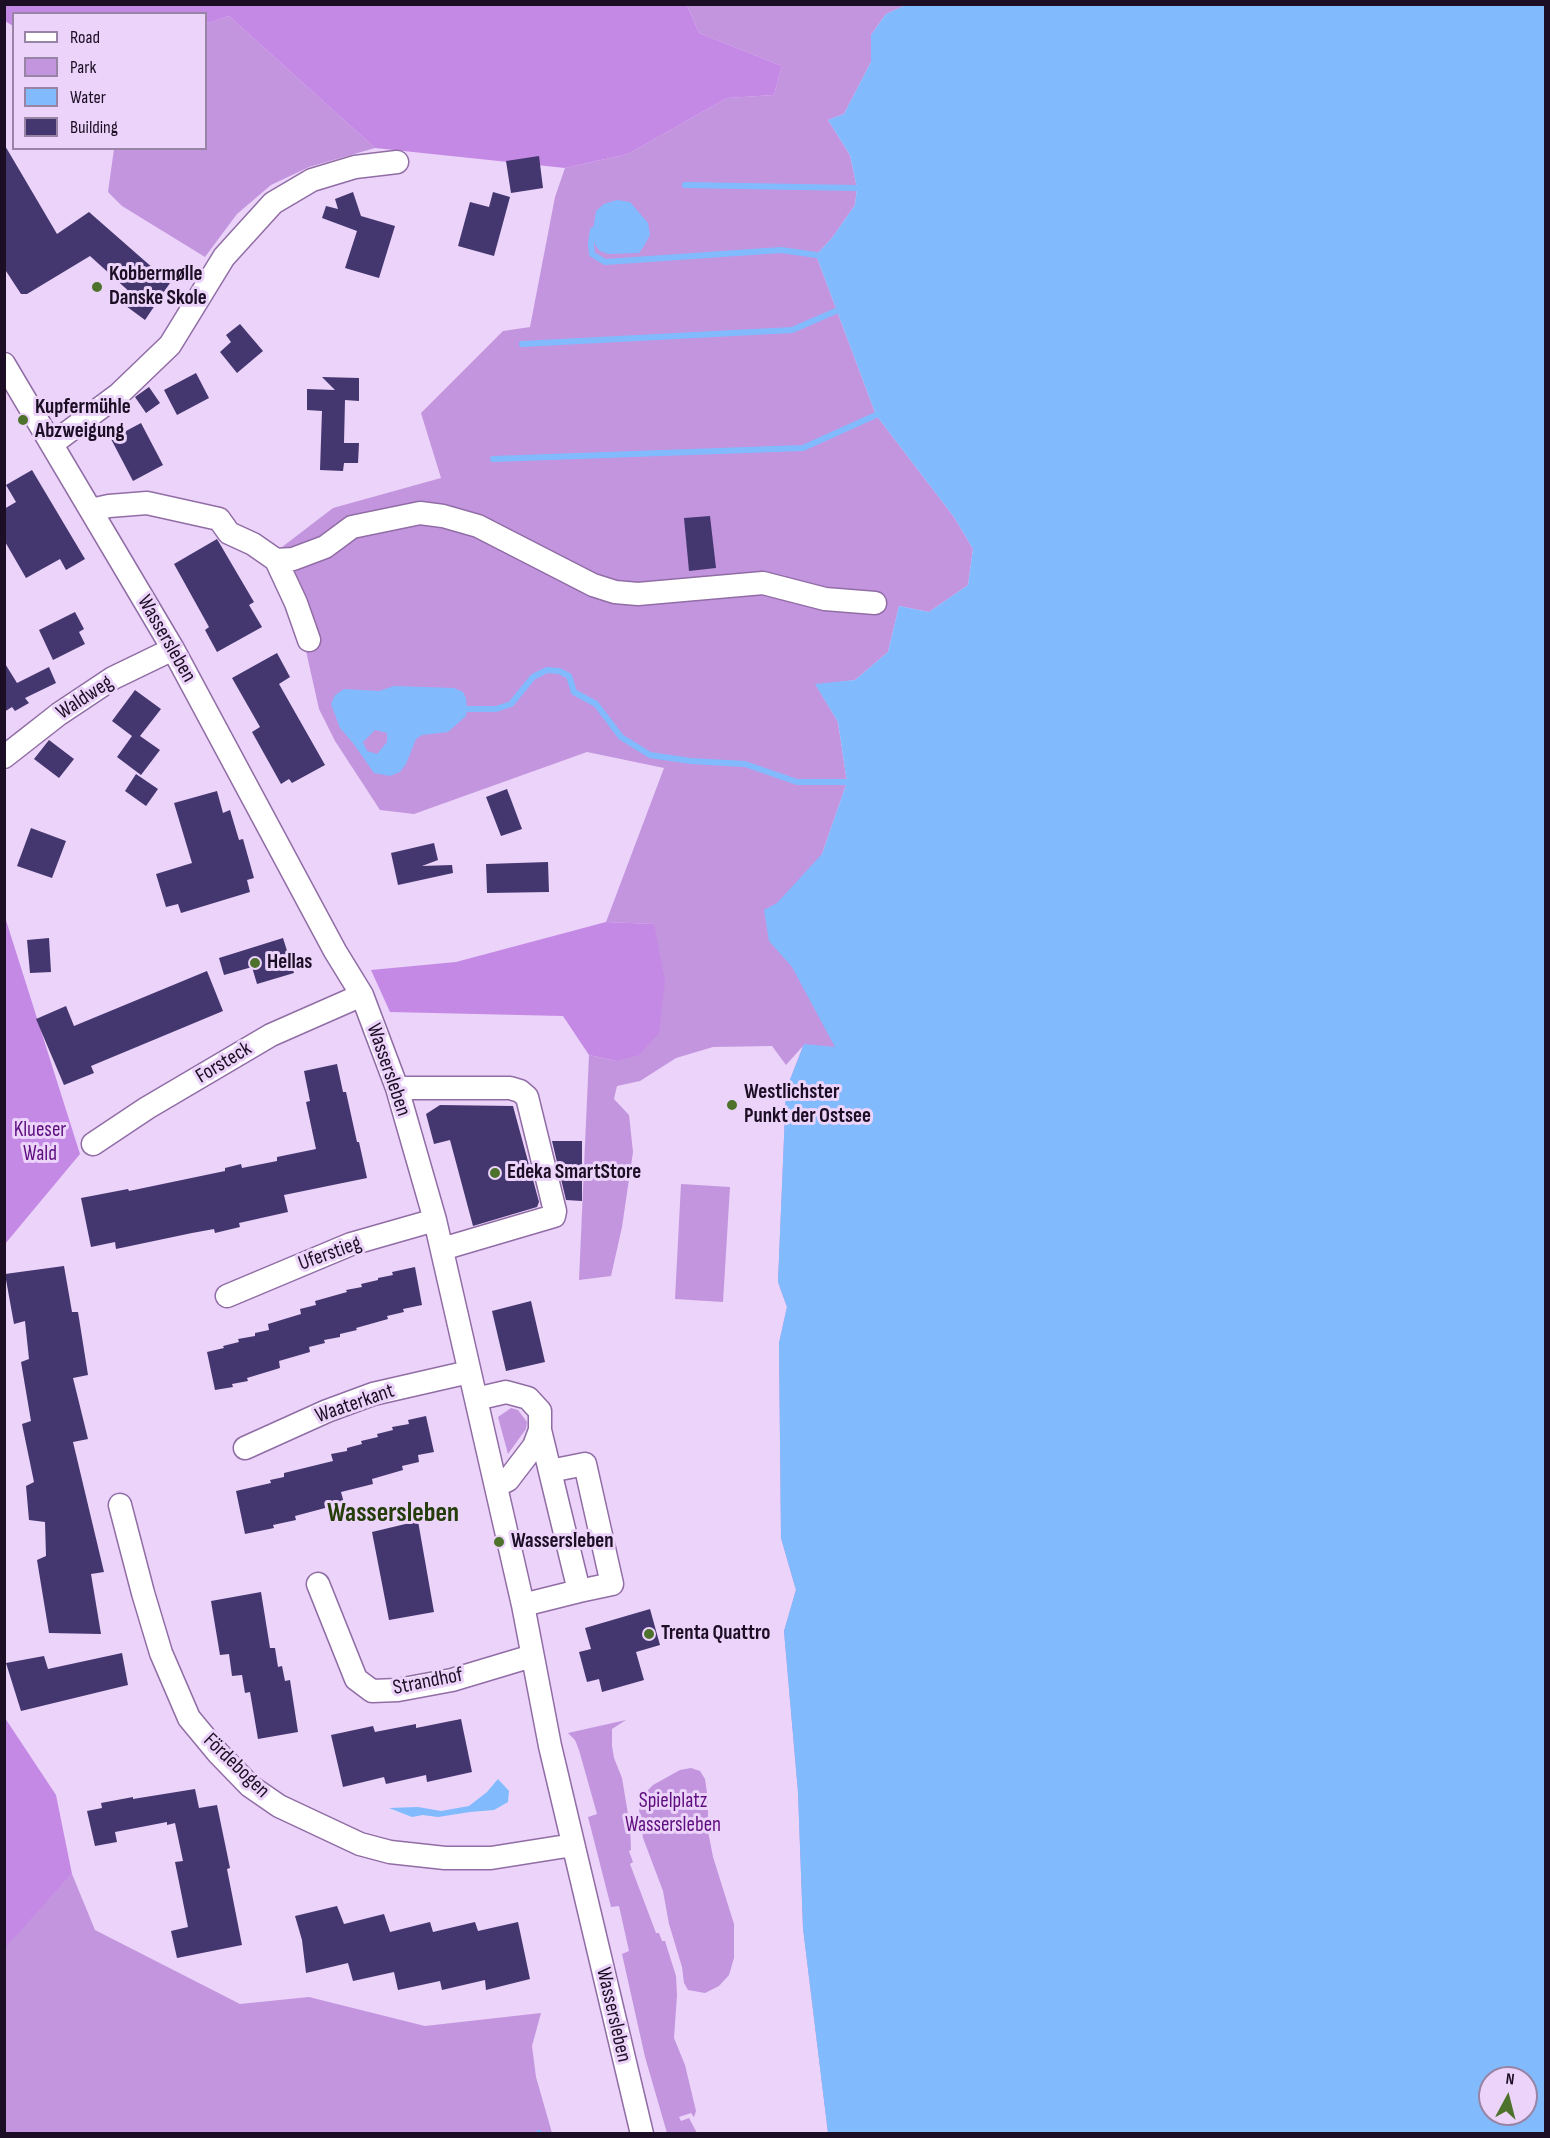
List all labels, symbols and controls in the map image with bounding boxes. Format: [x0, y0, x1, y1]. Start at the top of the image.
legend [12, 12, 207, 150]
text: Road [70, 27, 100, 48]
text: Park [70, 57, 96, 78]
text: Water [70, 87, 106, 108]
text: Building [70, 117, 118, 138]
place label: Kobbermølle Danske Skole [109, 262, 207, 312]
marker: Kobbermølle Danske Skole [90, 280, 104, 294]
place label: Kupfermühle Abzweigung [35, 395, 131, 445]
marker: Kupfermühle Abzweigung [16, 413, 30, 427]
street label: Wassersleben [131, 591, 201, 687]
street label: Waldweg [52, 670, 118, 726]
place label: Hellas [267, 950, 312, 976]
marker: Hellas [248, 956, 262, 970]
street label: Wassersleben [360, 1020, 416, 1120]
street label: Forsteck [191, 1037, 257, 1089]
place label: Westlichster Punkt der Ostsee [744, 1080, 871, 1130]
marker: Westlichster Punkt der Ostsee [725, 1098, 739, 1112]
park label: Klueser Wald [14, 1118, 66, 1168]
place label: Edeka SmartStore [507, 1160, 641, 1186]
marker: Edeka SmartStore [488, 1166, 502, 1180]
street label: Uferstieg [295, 1231, 365, 1277]
street label: Waaterkant [312, 1379, 398, 1429]
district label: Wassersleben [327, 1498, 459, 1530]
place label: Wassersleben [511, 1529, 614, 1555]
marker: Wassersleben [492, 1535, 506, 1549]
place label: Trenta Quattro [661, 1621, 770, 1647]
marker: Trenta Quattro [642, 1627, 656, 1641]
street label: Strandhof [391, 1663, 465, 1701]
street label: Fördebogen [198, 1728, 274, 1804]
park label: Spielplatz Wassersleben [625, 1789, 721, 1839]
street label: Wassersleben [590, 1965, 636, 2065]
north arrow [1478, 2066, 1538, 2126]
text: N [1505, 2070, 1515, 2090]

